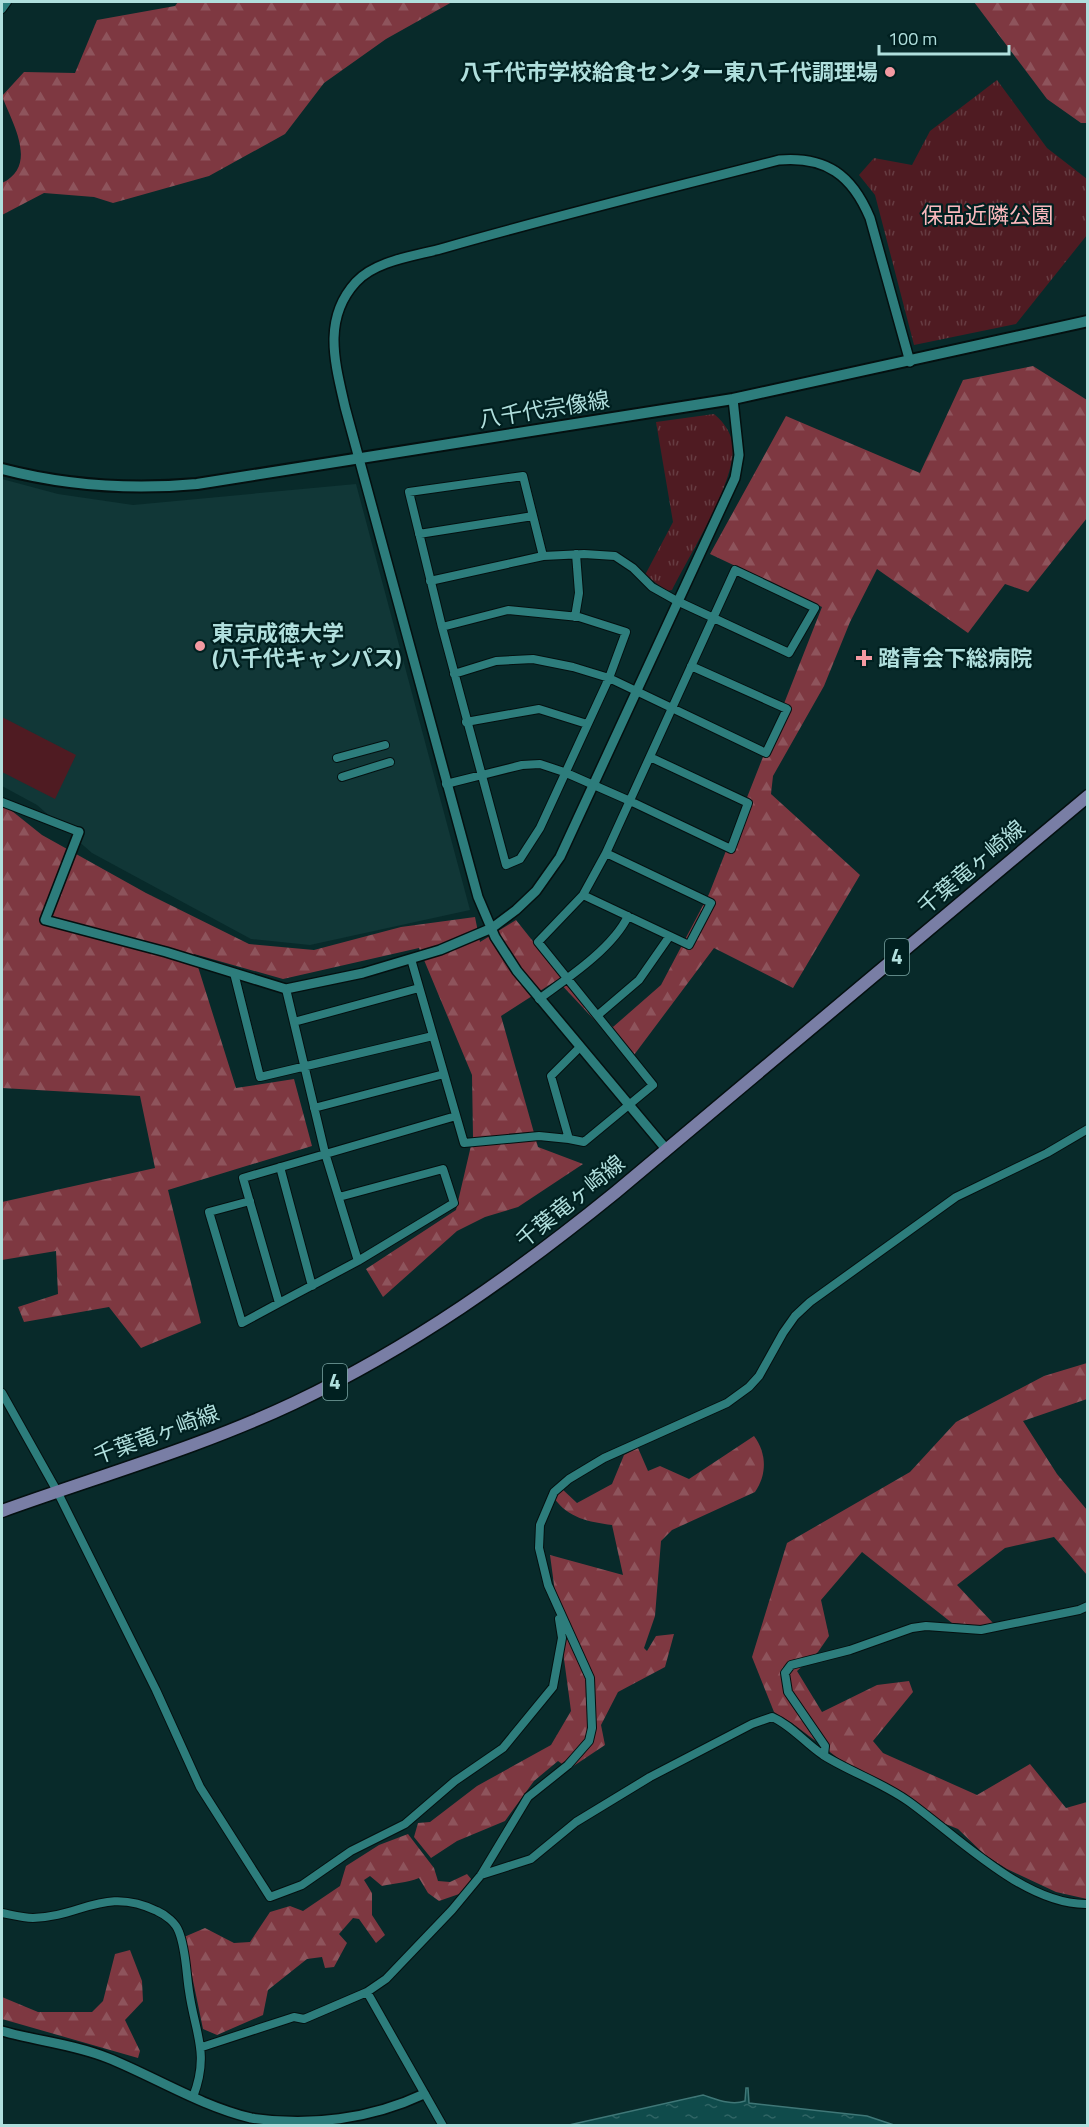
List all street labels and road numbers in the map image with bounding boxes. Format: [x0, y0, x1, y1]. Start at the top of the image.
street label: 八千代宗像線 [476, 382, 612, 436]
street label: 千葉竜ヶ崎線 [910, 812, 1032, 922]
road number: 4 [885, 939, 909, 975]
street label: 千葉竜ヶ崎線 [508, 1146, 632, 1256]
road number: 4 [323, 1364, 347, 1400]
street label: 千葉竜ヶ崎線 [88, 1395, 224, 1473]

